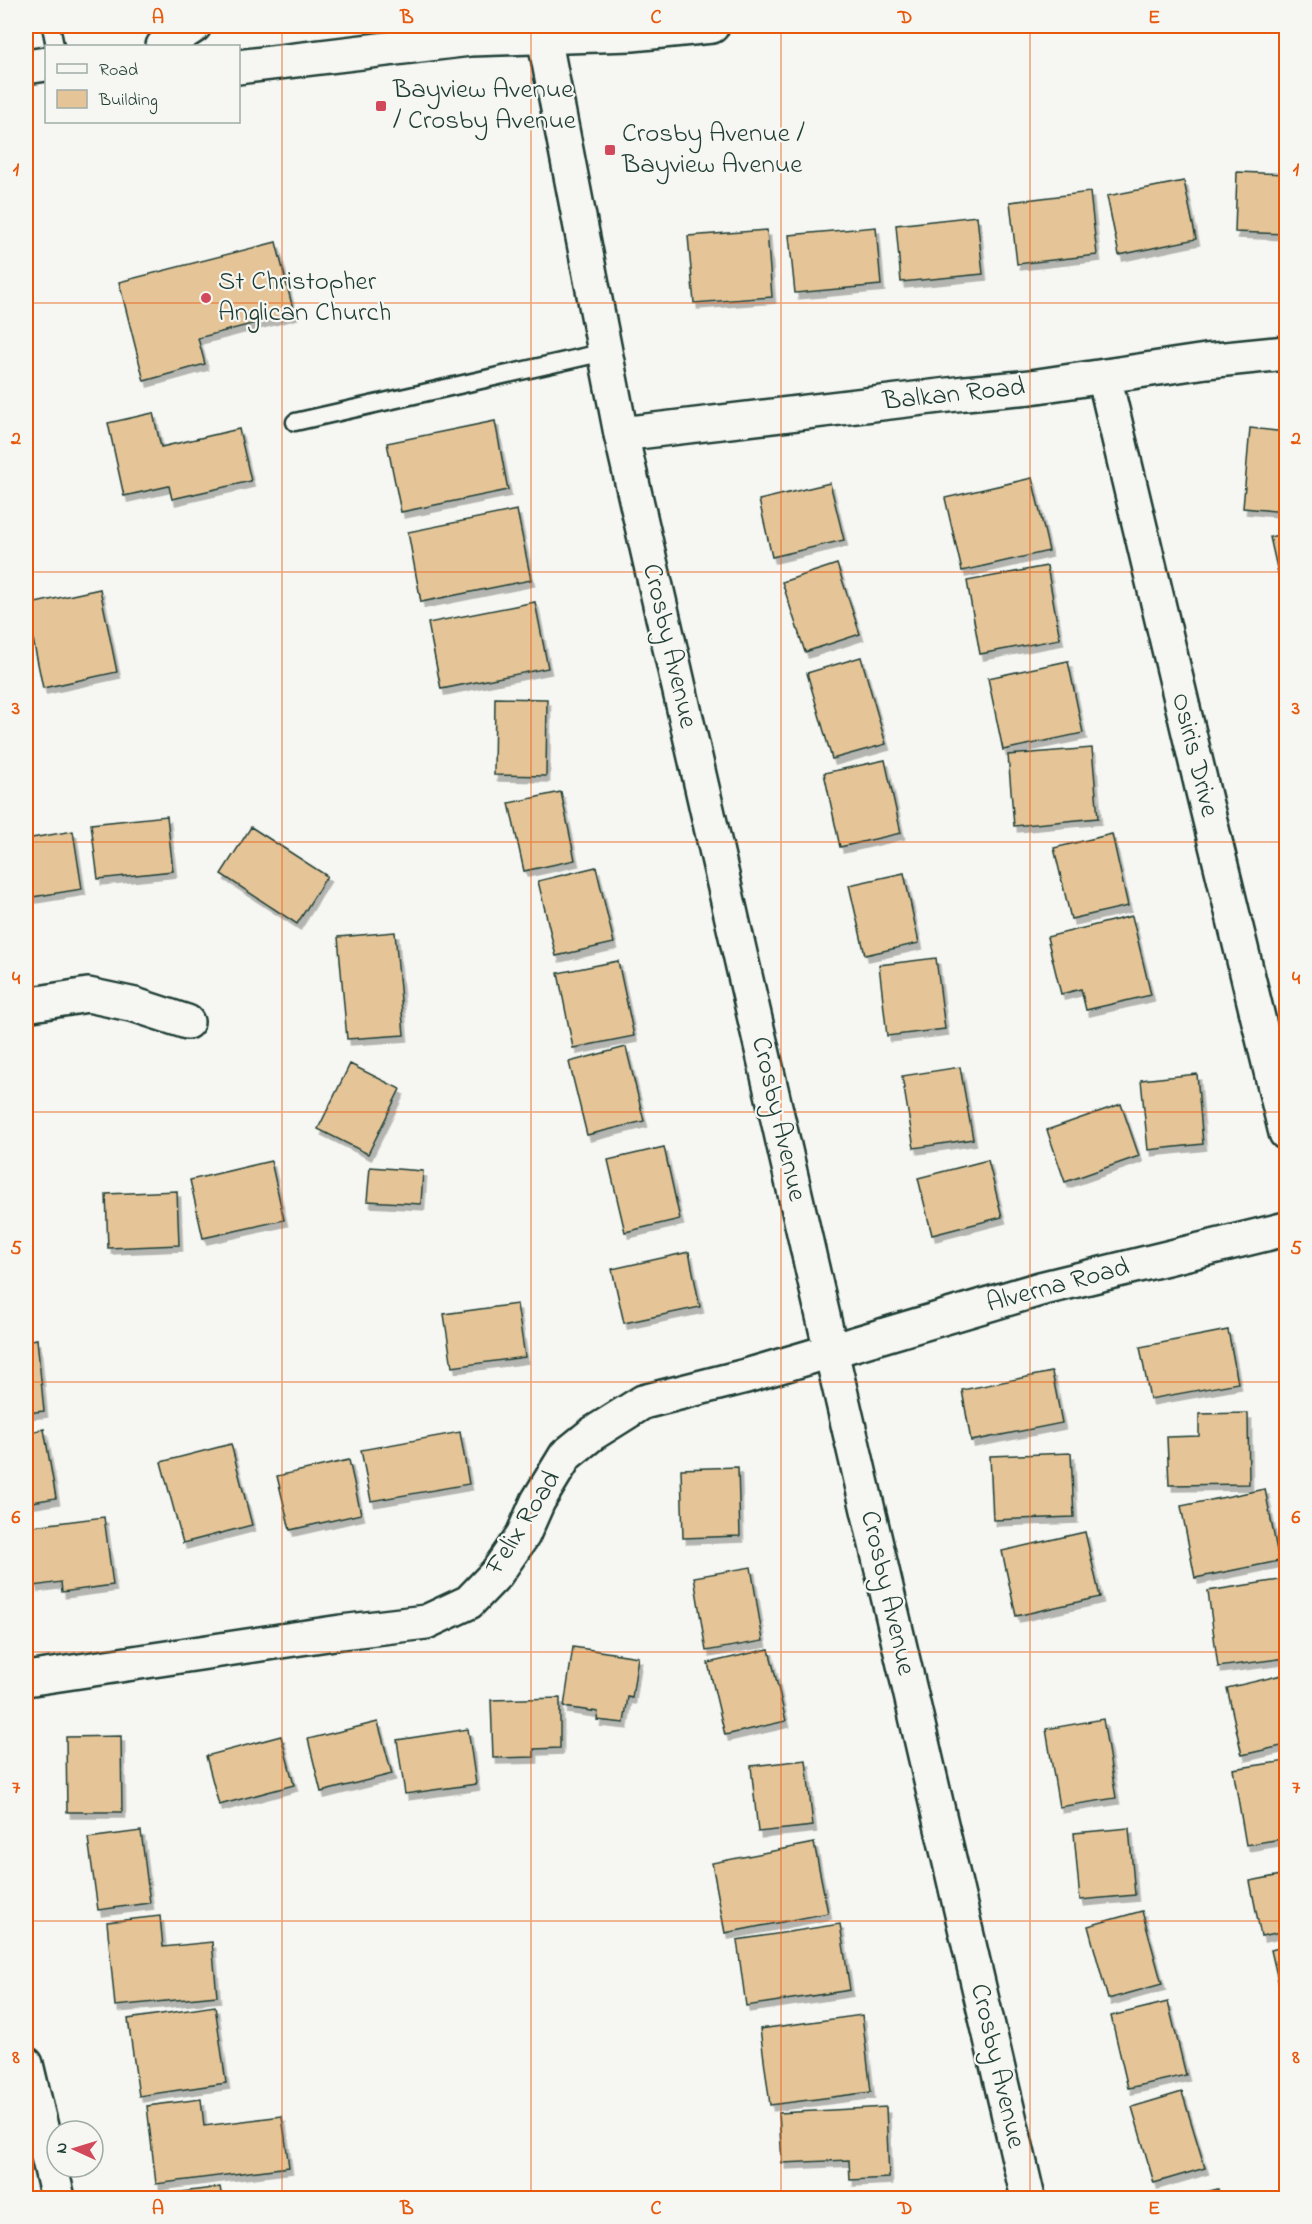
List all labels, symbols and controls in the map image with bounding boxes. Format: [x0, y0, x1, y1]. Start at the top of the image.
text: A [152, 4, 164, 33]
text: B [399, 4, 414, 33]
text: C [651, 4, 662, 33]
text: D [897, 4, 912, 33]
text: E [1148, 4, 1160, 33]
legend [45, 45, 240, 123]
text: Road [99, 58, 138, 84]
place label: Bayview Avenue / Crosby Avenue [392, 71, 577, 141]
text: Building [98, 88, 158, 115]
marker: Bayview Avenue / Crosby Avenue [374, 99, 388, 113]
place label: Crosby Avenue / Bayview Avenue [621, 115, 805, 185]
marker: Crosby Avenue / Bayview Avenue [603, 143, 617, 157]
text: 1 [13, 156, 20, 185]
text: 1 [1293, 156, 1300, 185]
place label: St Christopher Anglican Church [218, 263, 391, 333]
marker: St Christopher Anglican Church [199, 291, 213, 305]
street label: Balkan Road [880, 368, 1027, 422]
text: 2 [10, 425, 21, 454]
text: 2 [1290, 425, 1301, 454]
street label: Crosby Avenue [631, 560, 707, 733]
street label: Osiris Drive [1160, 689, 1228, 822]
text: 3 [11, 695, 20, 724]
text: 3 [1291, 695, 1300, 724]
text: 4 [12, 965, 21, 994]
text: 4 [1292, 965, 1301, 994]
street label: Crosby Avenue [740, 1033, 816, 1206]
text: 5 [10, 1235, 22, 1264]
text: 5 [1290, 1235, 1302, 1264]
street label: Alverna Road [982, 1248, 1134, 1324]
street label: Felix Road [476, 1463, 571, 1584]
text: 6 [12, 1504, 21, 1533]
text: 6 [1292, 1504, 1301, 1533]
street label: Crosby Avenue [849, 1507, 925, 1680]
text: 7 [12, 1774, 21, 1803]
text: 7 [1292, 1774, 1301, 1803]
street label: Crosby Avenue [959, 1980, 1035, 2153]
text: 8 [11, 2044, 20, 2073]
text: 8 [1291, 2044, 1300, 2073]
north arrow [45, 2119, 105, 2179]
text: N [50, 2142, 74, 2154]
text: A [152, 2195, 164, 2224]
text: B [399, 2195, 414, 2224]
text: C [651, 2195, 662, 2224]
text: D [897, 2195, 912, 2224]
text: E [1148, 2195, 1160, 2224]

